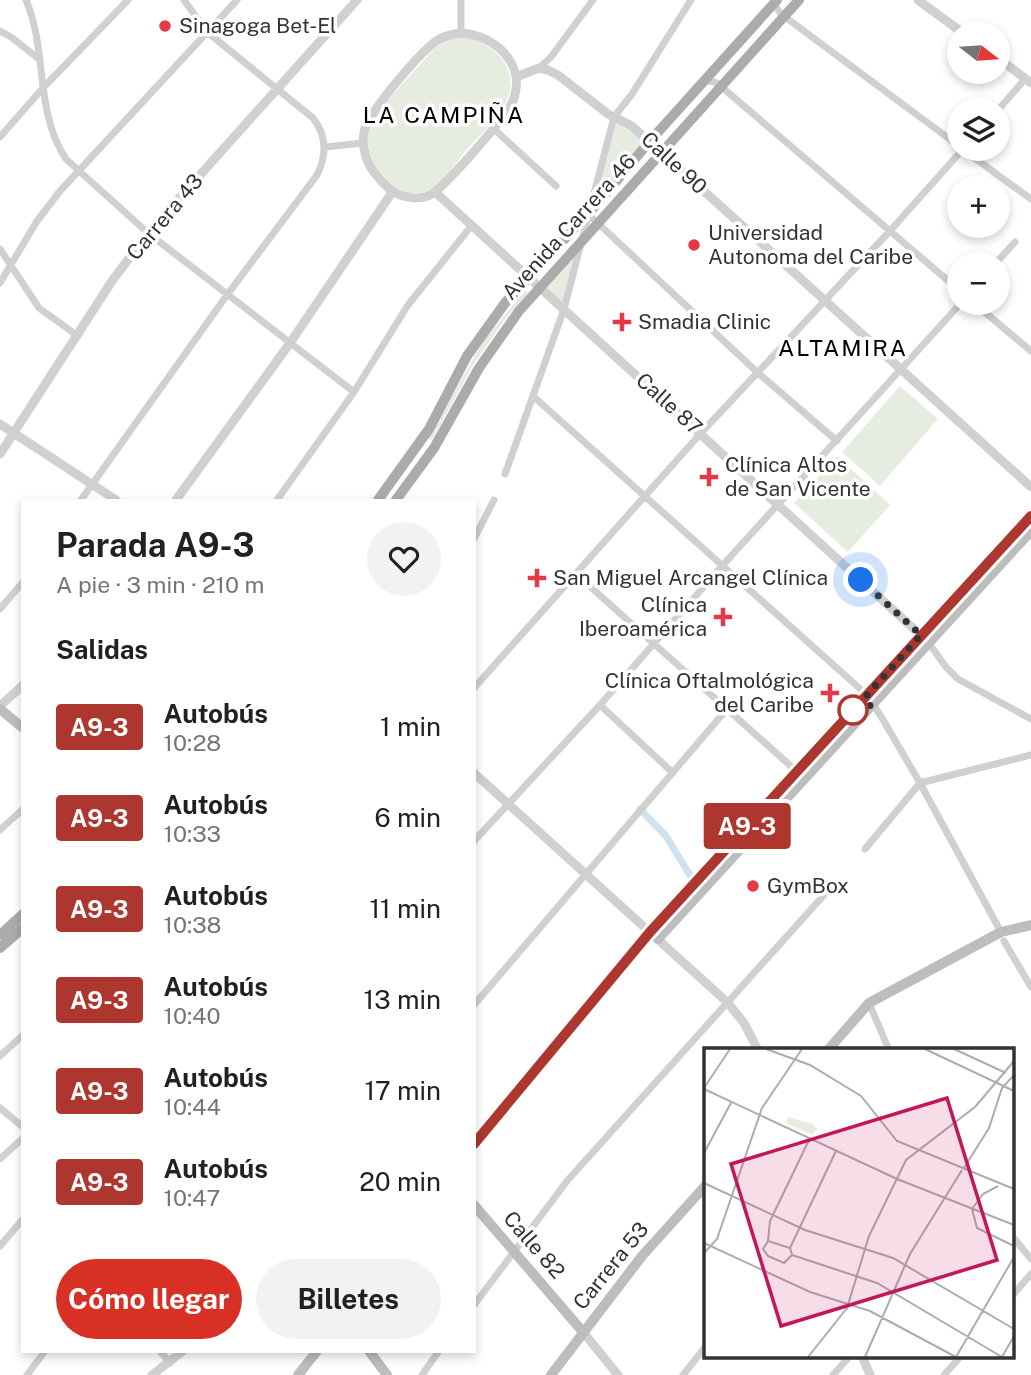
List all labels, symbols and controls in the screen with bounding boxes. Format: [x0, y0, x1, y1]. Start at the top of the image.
place label: Sinagoga Bet-El [179, 13, 336, 38]
marker: Sinagoga Bet-El [157, 18, 173, 34]
north arrow [947, 21, 1010, 84]
map controls [947, 21, 1010, 315]
button: layers [947, 98, 1010, 161]
district label: LA CAMPIÑA [363, 101, 525, 128]
street label: Calle 90 [636, 126, 712, 199]
street label: Avenida Carrera 46 [497, 149, 641, 305]
street label: Carrera 43 [121, 168, 208, 265]
button: + [947, 175, 1010, 238]
place label: Universidad Autonoma del Caribe [708, 220, 913, 269]
marker: Universidad Autonoma del Caribe [686, 237, 702, 253]
button: − [947, 252, 1010, 315]
place label: Smadia Clinic [638, 309, 771, 334]
marker: Smadia Clinic [612, 312, 632, 332]
district label: ALTAMIRA [778, 334, 908, 361]
street label: Calle 87 [631, 367, 708, 440]
place label: Clínica Altos de San Vicente [725, 452, 871, 501]
marker: Clínica Altos de San Vicente [699, 467, 719, 487]
button: heart [367, 522, 441, 596]
text: Parada A9-3 [56, 526, 254, 564]
your location [843, 562, 878, 597]
place label: San Miguel Arcangel Clínica [553, 565, 828, 590]
marker: San Miguel Arcangel Clínica [527, 568, 547, 588]
text: A pie · 3 min · 210 m [56, 571, 265, 598]
place label: Clínica Iberoamérica [579, 592, 707, 641]
marker: Clínica Iberoamérica [713, 607, 733, 627]
text: Salidas [56, 634, 148, 665]
place label: Clínica Oftalmológica del Caribe [605, 668, 814, 717]
marker: Clínica Oftalmológica del Caribe [820, 683, 840, 703]
unlabelled marker [838, 695, 868, 725]
text: Autobús [164, 698, 268, 729]
text: 1 min [380, 711, 441, 742]
text: A9-3 [70, 713, 129, 741]
text: 10:28 [164, 729, 221, 756]
text: Autobús [164, 789, 268, 820]
text: 6 min [374, 802, 441, 833]
line badge: A9-3 [698, 803, 796, 849]
text: A9-3 [70, 804, 129, 832]
text: A9-3 [718, 812, 776, 840]
text: 10:33 [164, 820, 221, 847]
place label: GymBox [767, 873, 849, 898]
marker: GymBox [745, 878, 761, 894]
text: Autobús [164, 880, 268, 911]
text: 11 min [369, 893, 441, 924]
text: A9-3 [70, 895, 129, 923]
text: 10:38 [164, 911, 221, 938]
text: Autobús [164, 971, 268, 1002]
text: 13 min [364, 984, 441, 1015]
text: A9-3 [70, 986, 129, 1014]
text: 10:40 [164, 1002, 221, 1029]
inset map [704, 1048, 1014, 1358]
text: Autobús [164, 1062, 268, 1093]
text: 17 min [364, 1075, 441, 1106]
text: A9-3 [70, 1077, 129, 1105]
text: 10:44 [164, 1093, 221, 1120]
text: Autobús [164, 1153, 268, 1184]
text: 20 min [359, 1166, 441, 1197]
text: A9-3 [70, 1168, 129, 1196]
text: 10:47 [164, 1184, 220, 1211]
street label: Calle 82 [498, 1206, 570, 1283]
street label: Carrera 53 [568, 1217, 653, 1314]
button: Cómo llegar [56, 1259, 242, 1339]
button: Billetes [256, 1259, 441, 1339]

